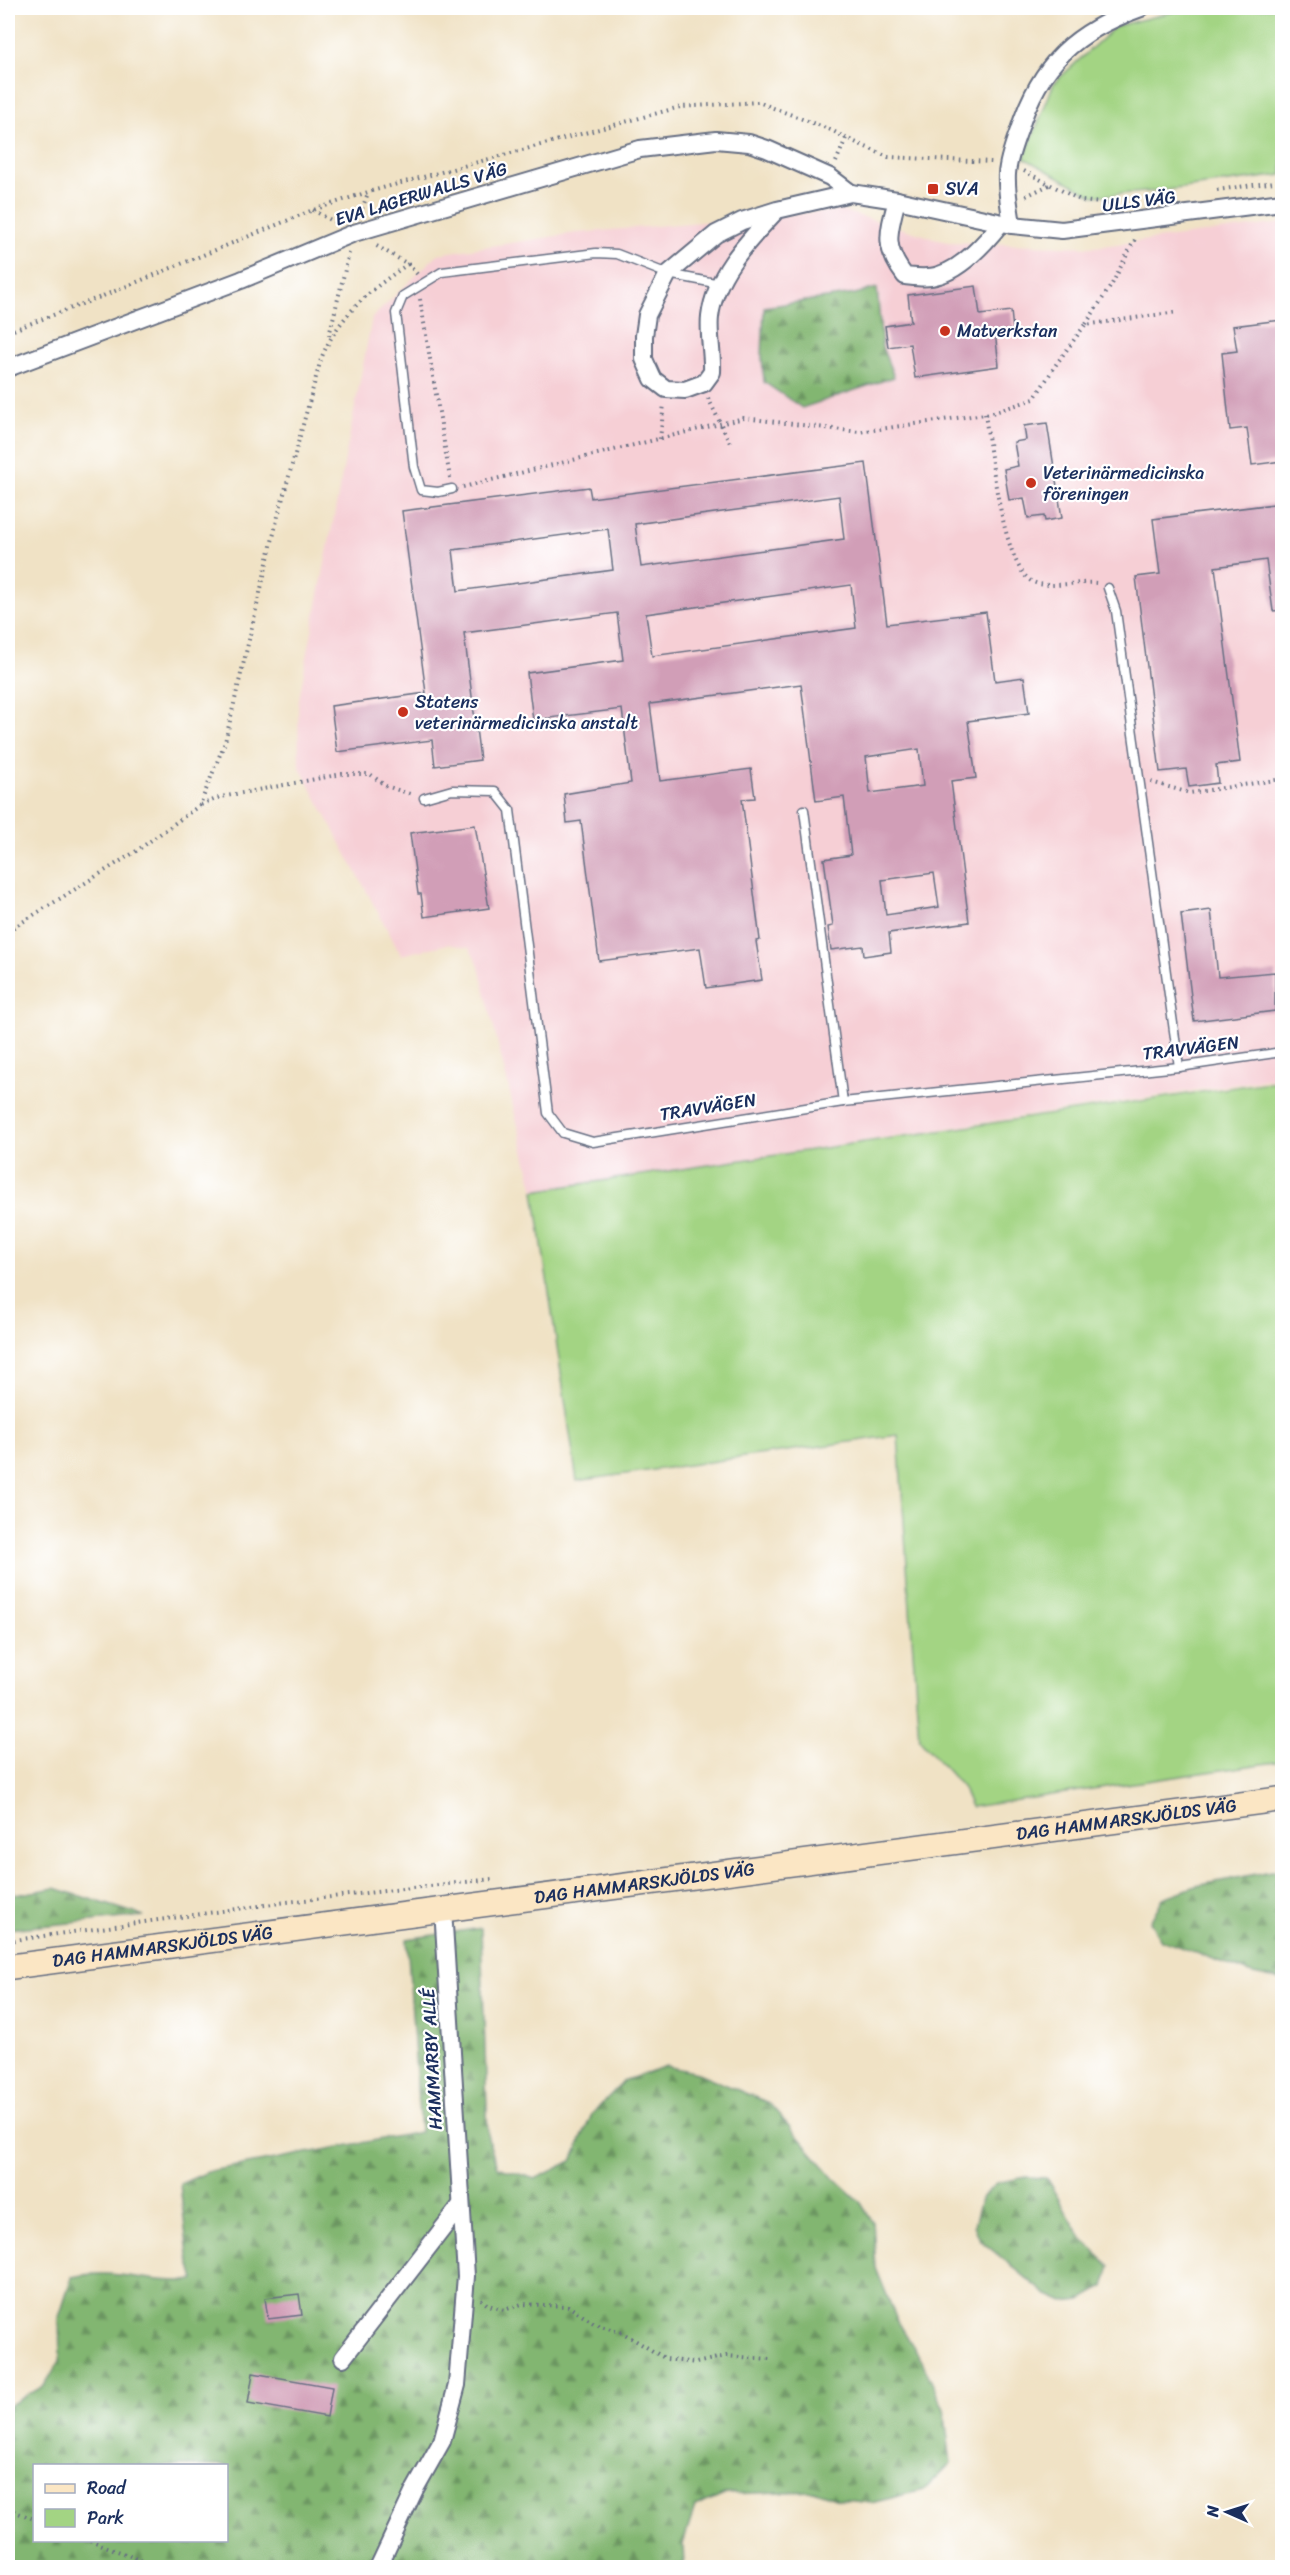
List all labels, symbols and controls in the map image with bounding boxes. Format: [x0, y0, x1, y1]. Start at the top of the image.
street label: EVA LAGERWALLS VÄG [331, 152, 512, 235]
place label: SVA [945, 173, 979, 205]
street label: ULLS VÄG [1100, 181, 1178, 221]
marker: SVA [926, 182, 940, 196]
place label: Matverkstan [957, 315, 1058, 347]
marker: Matverkstan [938, 324, 952, 338]
place label: Veterinärmedicinska föreningen [1043, 457, 1204, 510]
marker: Veterinärmedicinska föreningen [1024, 476, 1038, 490]
place label: Statens veterinärmedicinska anstalt [415, 686, 638, 739]
marker: Statens veterinärmedicinska anstalt [396, 705, 410, 719]
street label: TRAVVÄGEN [1141, 1026, 1241, 1070]
street label: TRAVVÄGEN [658, 1084, 759, 1130]
street label: DAG HAMMARSKJÖLDS VÄG [1014, 1789, 1239, 1850]
street label: DAG HAMMARSKJÖLDS VÄG [532, 1853, 757, 1913]
street label: DAG HAMMARSKJÖLDS VÄG [50, 1916, 275, 1977]
street label: HAMMARBY ALLÉ [412, 1986, 452, 2131]
legend [33, 2464, 228, 2542]
text: Road [87, 2472, 127, 2504]
north arrow [1197, 2482, 1257, 2542]
text: Park [87, 2502, 124, 2534]
text: N [1198, 2504, 1227, 2519]

